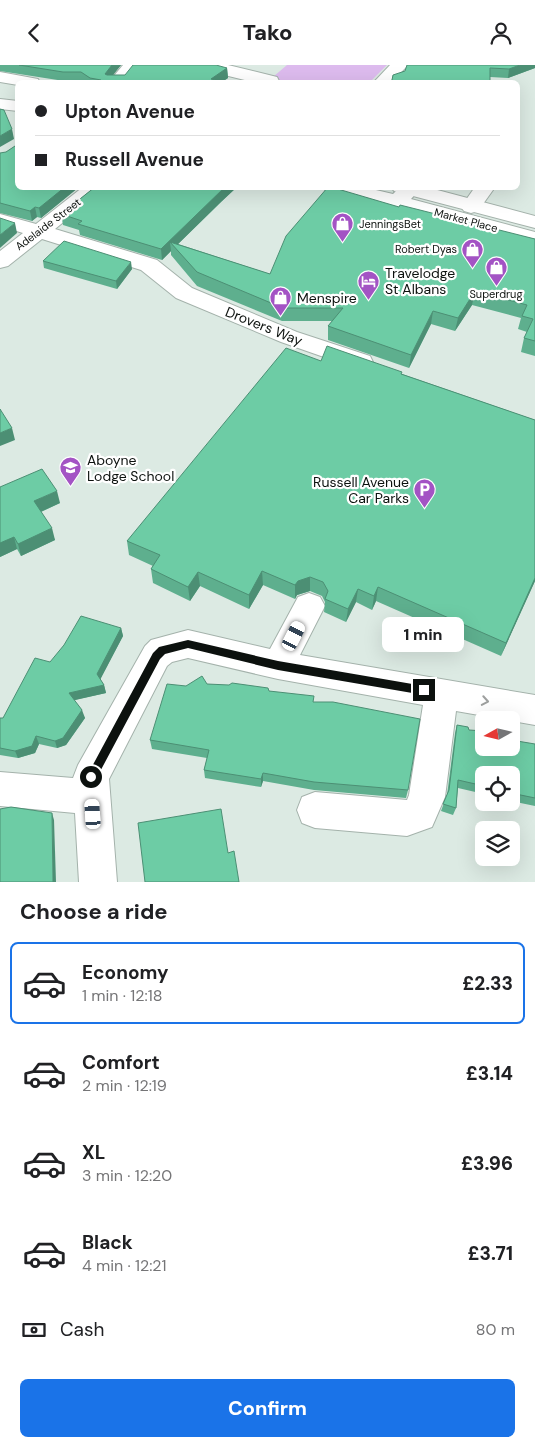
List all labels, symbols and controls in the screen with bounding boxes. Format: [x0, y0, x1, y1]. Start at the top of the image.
text: Tako [243, 18, 292, 47]
icon: back [20, 19, 48, 47]
icon: person [487, 19, 515, 47]
text: Upton Avenue [65, 99, 195, 124]
text: Russell Avenue [65, 147, 204, 172]
street label: Adelaide Street [12, 195, 84, 253]
street label: Market Place [433, 205, 499, 235]
shop icon: JenningsBet [331, 212, 355, 243]
place label: JenningsBet [359, 217, 421, 231]
shop icon: Robert Dyas [461, 237, 485, 268]
place label: Robert Dyas [395, 242, 457, 256]
shop icon: Superdrug [484, 256, 508, 287]
place label: Travelodge St Albans [385, 264, 455, 298]
hotel icon: Travelodge St Albans [357, 269, 381, 300]
shop icon: Menspire [269, 286, 293, 317]
place label: Superdrug [469, 287, 523, 301]
place label: Menspire [297, 289, 357, 307]
street label: Drovers Way [223, 302, 305, 350]
place label: Aboyne Lodge School [87, 451, 174, 485]
school or university icon: Aboyne Lodge School [59, 456, 83, 487]
place label: Russell Avenue Car Parks [313, 473, 409, 507]
parking icon: Russell Avenue Car Parks [413, 478, 437, 509]
callout: 1 min [383, 617, 465, 653]
car [280, 619, 307, 653]
text: 1 min [403, 624, 443, 645]
route end [413, 679, 435, 701]
one-way arrow [480, 696, 489, 706]
north arrow [475, 711, 520, 756]
map controls [475, 711, 520, 866]
route start [80, 766, 102, 788]
button: locate [475, 766, 520, 811]
car [84, 799, 101, 829]
button: layers [475, 821, 520, 866]
text: Choose a ride [20, 897, 168, 926]
text: Economy [82, 960, 169, 985]
icon: car [22, 961, 67, 1006]
text: £2.33 [462, 971, 513, 996]
text: 1 min · 12:18 [82, 985, 162, 1006]
text: Comfort [82, 1050, 160, 1075]
icon: car [22, 1051, 67, 1096]
text: £3.14 [466, 1061, 513, 1086]
text: 2 min · 12:19 [82, 1075, 167, 1096]
text: XL [82, 1140, 105, 1165]
icon: car [22, 1141, 67, 1186]
text: £3.96 [461, 1151, 513, 1176]
text: 3 min · 12:20 [82, 1165, 172, 1186]
text: Black [82, 1230, 133, 1255]
icon: car [22, 1231, 67, 1276]
text: £3.71 [468, 1241, 513, 1266]
text: 4 min · 12:21 [82, 1255, 167, 1276]
icon: cash [20, 1316, 48, 1344]
text: Cash [60, 1317, 104, 1342]
text: 80 m [476, 1319, 515, 1340]
button: Confirm [20, 1379, 515, 1437]

